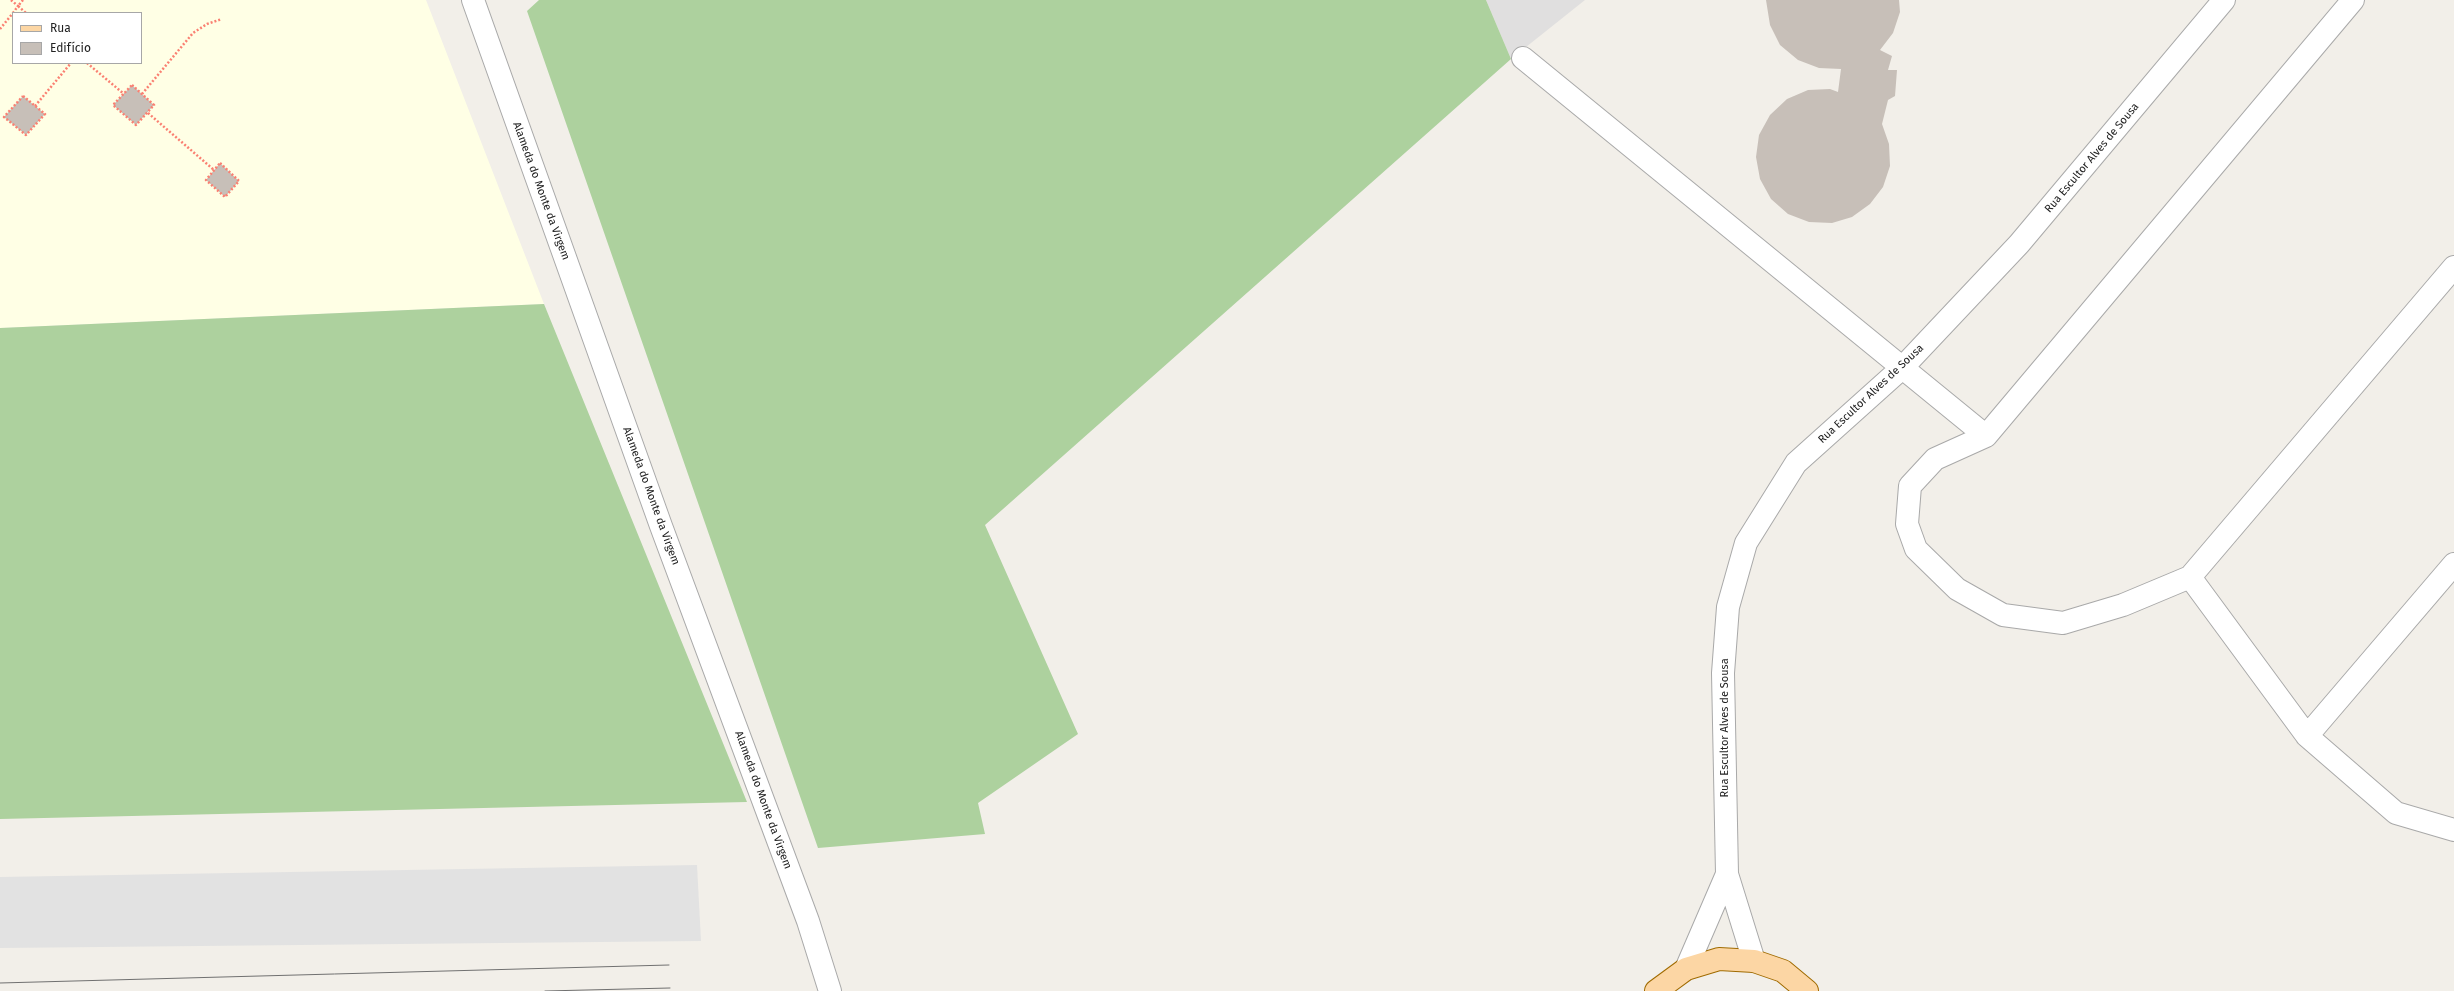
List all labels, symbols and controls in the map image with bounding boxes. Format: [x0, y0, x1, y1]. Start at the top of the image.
legend [12, 12, 142, 64]
text: Rua [50, 21, 71, 35]
text: Edifício [50, 41, 91, 55]
street label: Rua Escultor Alves de Sousa [2042, 100, 2142, 216]
street label: Alameda do Monte da Virgem [510, 120, 572, 262]
street label: Rua Escultor Alves de Sousa [1816, 342, 1926, 446]
street label: Alameda do Monte da Virgem [620, 425, 682, 567]
street label: Rua Escultor Alves de Sousa [1718, 658, 1732, 798]
street label: Alameda do Monte da Virgem [732, 729, 794, 871]

